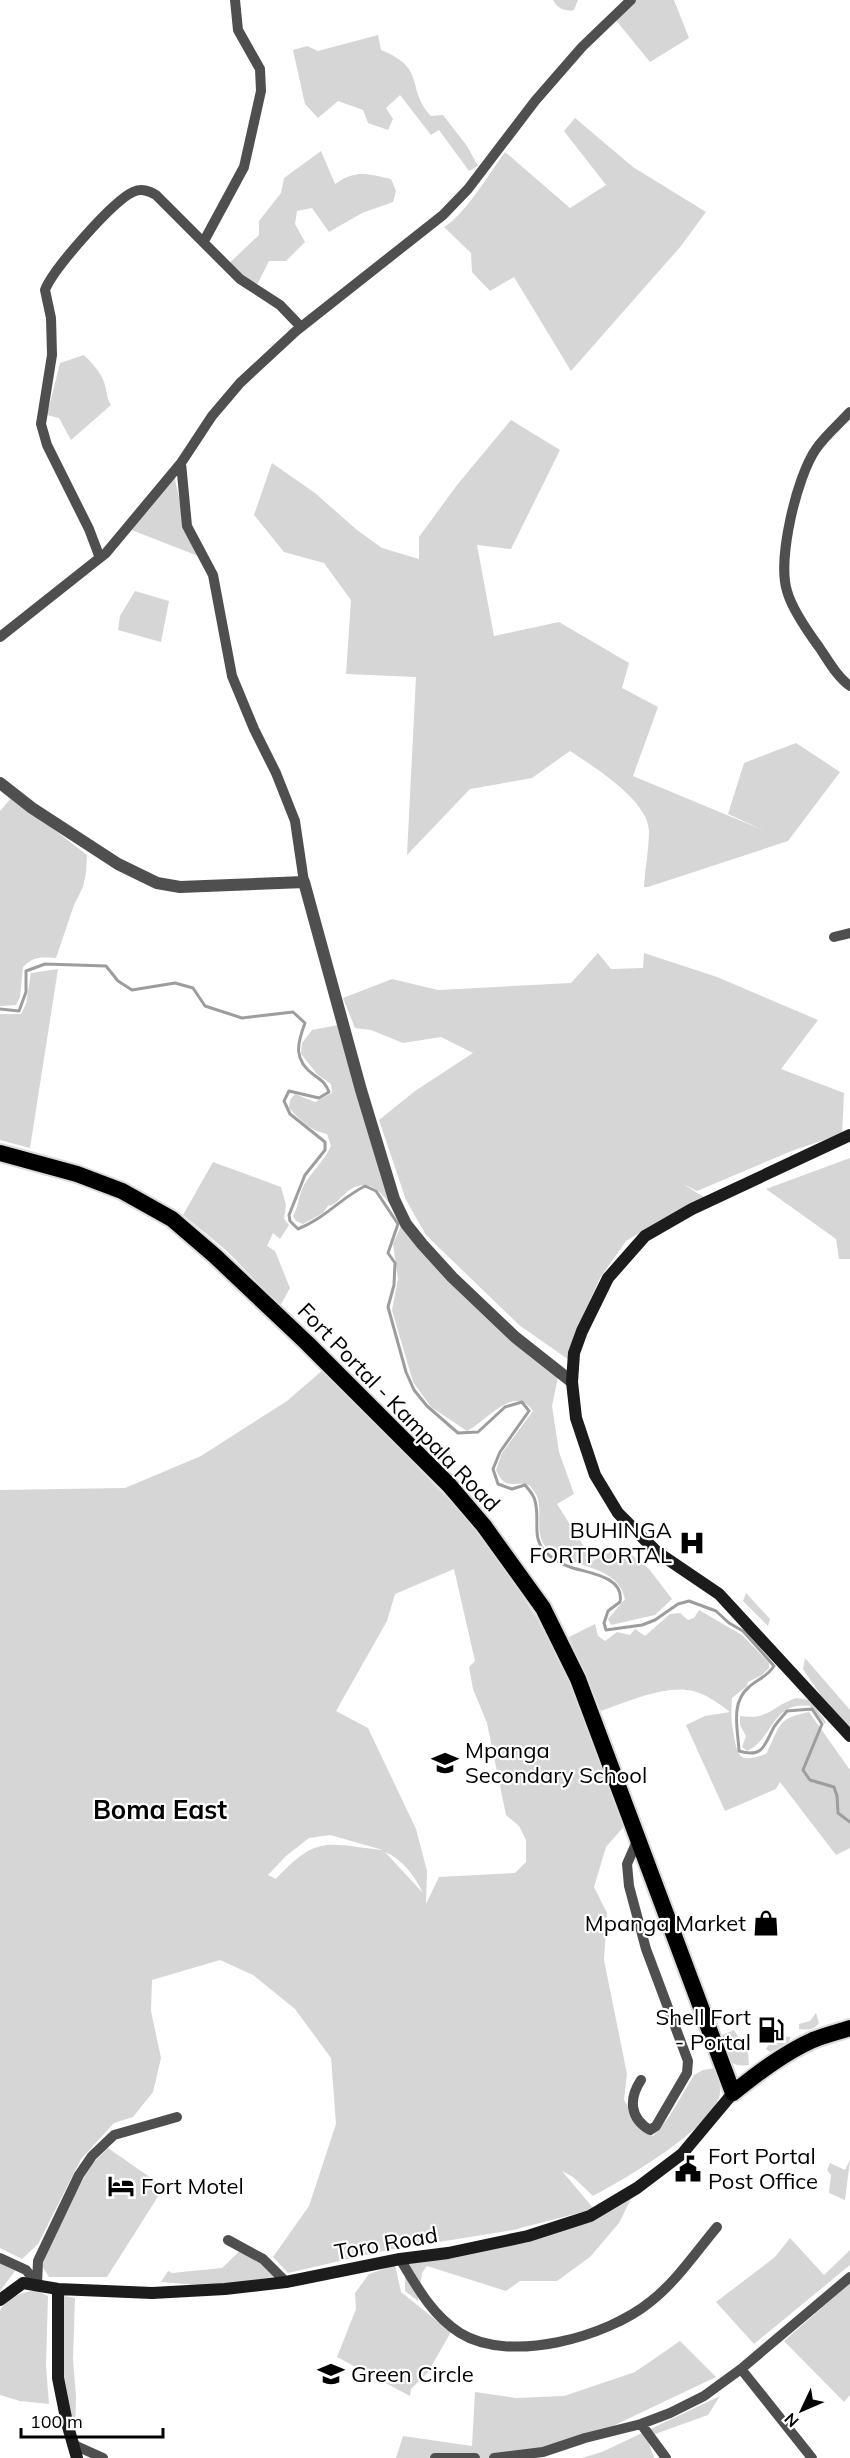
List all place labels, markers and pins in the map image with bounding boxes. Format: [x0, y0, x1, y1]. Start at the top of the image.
place label: BUHINGA FORTPORTAL [529, 1516, 672, 1569]
hospital icon: BUHINGA FORTPORTAL [677, 1528, 707, 1558]
place label: Mpanga Secondary School [465, 1736, 647, 1789]
school or university icon: Mpanga Secondary School [430, 1748, 460, 1778]
shop icon: Mpanga Market [751, 1908, 781, 1938]
place label: Mpanga Market [585, 1909, 746, 1937]
place label: Shell Fort - Portal [655, 2003, 751, 2056]
fuel station icon: Shell Fort - Portal [756, 2015, 786, 2045]
place label: Fort Portal Post Office [708, 2142, 818, 2195]
public building icon: Fort Portal Post Office [673, 2154, 703, 2184]
hotel icon: Fort Motel [106, 2171, 136, 2201]
place label: Fort Motel [141, 2172, 244, 2200]
school or university icon: Green Circle [316, 2359, 346, 2389]
place label: Green Circle [351, 2360, 474, 2388]

